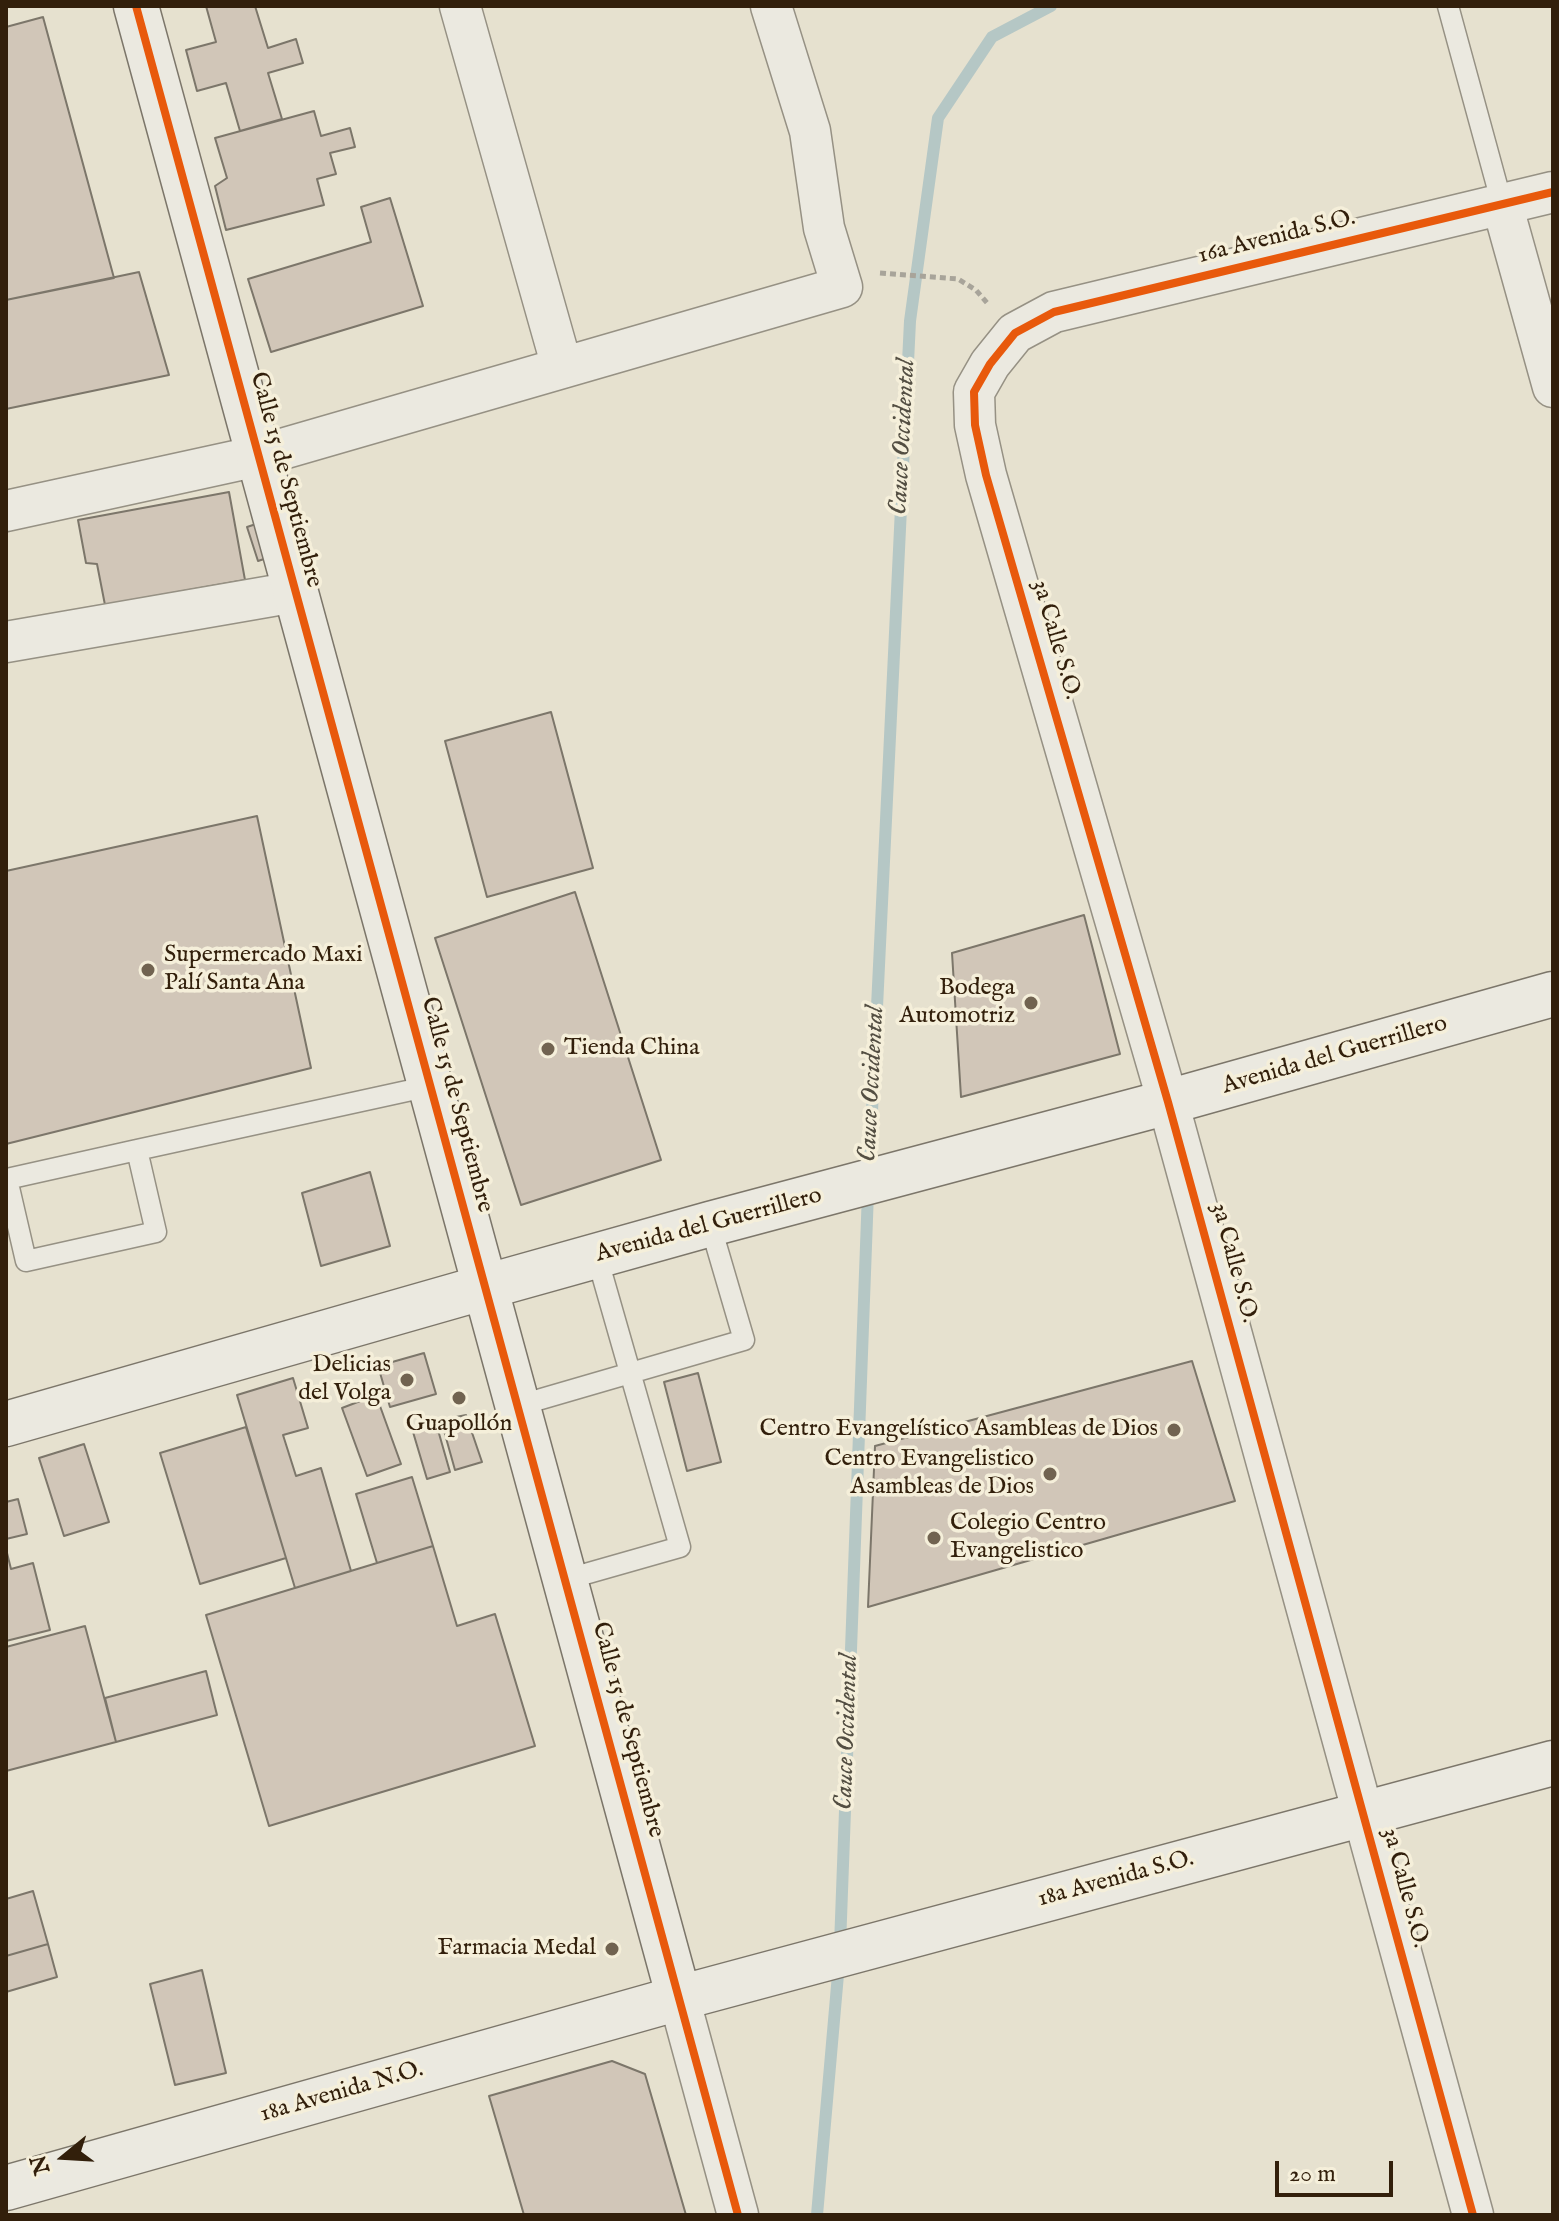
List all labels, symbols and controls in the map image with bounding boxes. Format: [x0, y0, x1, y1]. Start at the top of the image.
street label: 16a Avenida S.O. [1195, 205, 1359, 271]
water label: Cauce Occidental [884, 358, 924, 516]
street label: Calle 15 de Septiembre [242, 369, 328, 591]
street label: 3a Calle S.O. [1024, 577, 1086, 703]
place label: Supermercado Maxi Palí Santa Ana [164, 942, 363, 998]
marker: Supermercado Maxi Palí Santa Ana [139, 961, 157, 979]
place label: Bodega Automotriz [899, 975, 1015, 1031]
street label: Calle 15 de Septiembre [413, 994, 499, 1216]
marker: Bodega Automotriz [1022, 994, 1040, 1012]
water label: Cauce Occidental [853, 1005, 893, 1163]
street label: Avenida del Guerrillero [1219, 1010, 1451, 1102]
place label: Tienda China [564, 1035, 700, 1063]
marker: Tienda China [539, 1040, 557, 1058]
street label: Avenida del Guerrillero [593, 1182, 825, 1270]
street label: 3a Calle S.O. [1203, 1200, 1263, 1326]
place label: Delicias del Volga [298, 1352, 391, 1408]
marker: Delicias del Volga [398, 1371, 416, 1389]
marker: Guapollón [450, 1389, 468, 1407]
place label: Guapollón [406, 1411, 512, 1439]
place label: Centro Evangelístico Asambleas de Dios [760, 1416, 1158, 1444]
marker: Centro Evangelístico Asambleas de Dios [1165, 1421, 1183, 1439]
place label: Centro Evangelistico Asambleas de Dios [824, 1446, 1034, 1502]
marker: Centro Evangelistico Asambleas de Dios [1041, 1465, 1059, 1483]
place label: Colegio Centro Evangelistico [950, 1510, 1106, 1566]
marker: Colegio Centro Evangelistico [925, 1529, 943, 1547]
street label: Calle 15 de Septiembre [584, 1619, 670, 1841]
water label: Cauce Occidental [830, 1654, 866, 1810]
street label: 3a Calle S.O. [1374, 1825, 1434, 1951]
street label: 18a Avenida S.O. [1035, 1845, 1197, 1915]
place label: Farmacia Medal [438, 1935, 596, 1963]
marker: Farmacia Medal [603, 1940, 621, 1958]
street label: 18a Avenida N.O. [257, 2056, 427, 2130]
north arrow [24, 2117, 104, 2197]
scale bar [1279, 2145, 1397, 2195]
text: N [25, 2151, 57, 2178]
text: 20 m [1289, 2159, 1336, 2190]

